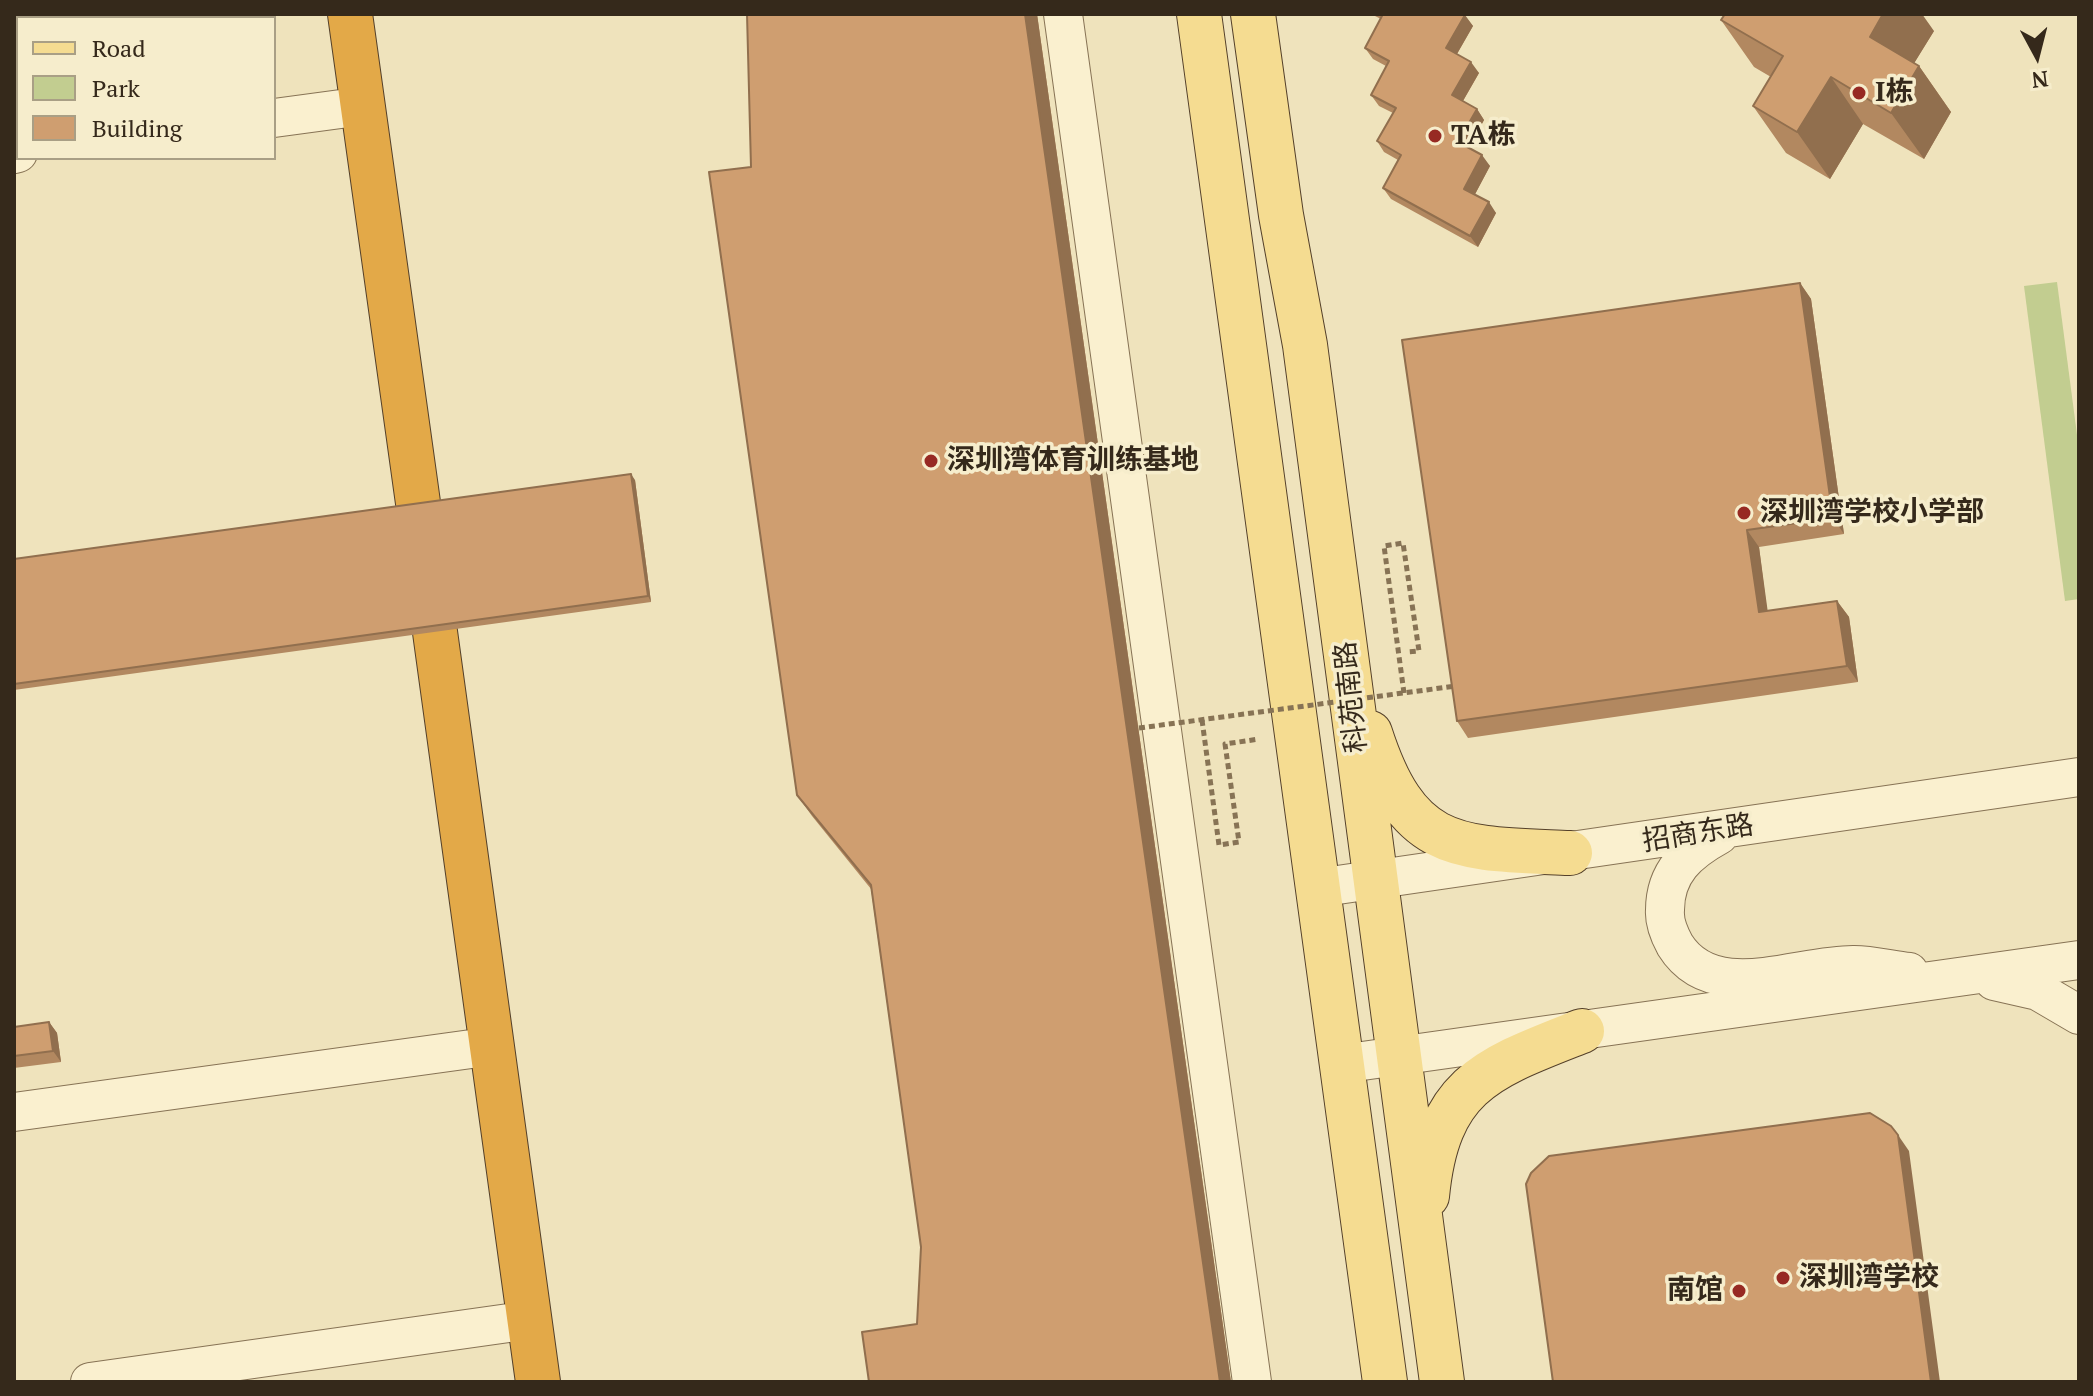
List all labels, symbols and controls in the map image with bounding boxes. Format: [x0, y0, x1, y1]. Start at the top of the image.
legend [16, 16, 276, 160]
north arrow [1997, 16, 2077, 96]
text: Road [92, 32, 146, 64]
text: N [2030, 65, 2050, 96]
text: Park [92, 72, 140, 104]
place label: I栋 [1875, 76, 1913, 110]
marker: I栋 [1850, 84, 1868, 102]
text: Building [92, 112, 182, 144]
place label: TA栋 [1451, 119, 1516, 153]
marker: TA栋 [1426, 127, 1444, 145]
place label: 深圳湾体育训练基地 [947, 444, 1199, 478]
marker: 深圳湾体育训练基地 [922, 452, 940, 470]
place label: 深圳湾学校小学部 [1760, 496, 1984, 530]
marker: 深圳湾学校小学部 [1735, 504, 1753, 522]
street label: 科苑南路 [1329, 640, 1375, 754]
street label: 招商东路 [1640, 809, 1756, 859]
place label: 深圳湾学校 [1799, 1261, 1939, 1295]
marker: 深圳湾学校 [1774, 1269, 1792, 1287]
place label: 南馆 [1667, 1274, 1723, 1308]
marker: 南馆 [1730, 1282, 1748, 1300]

